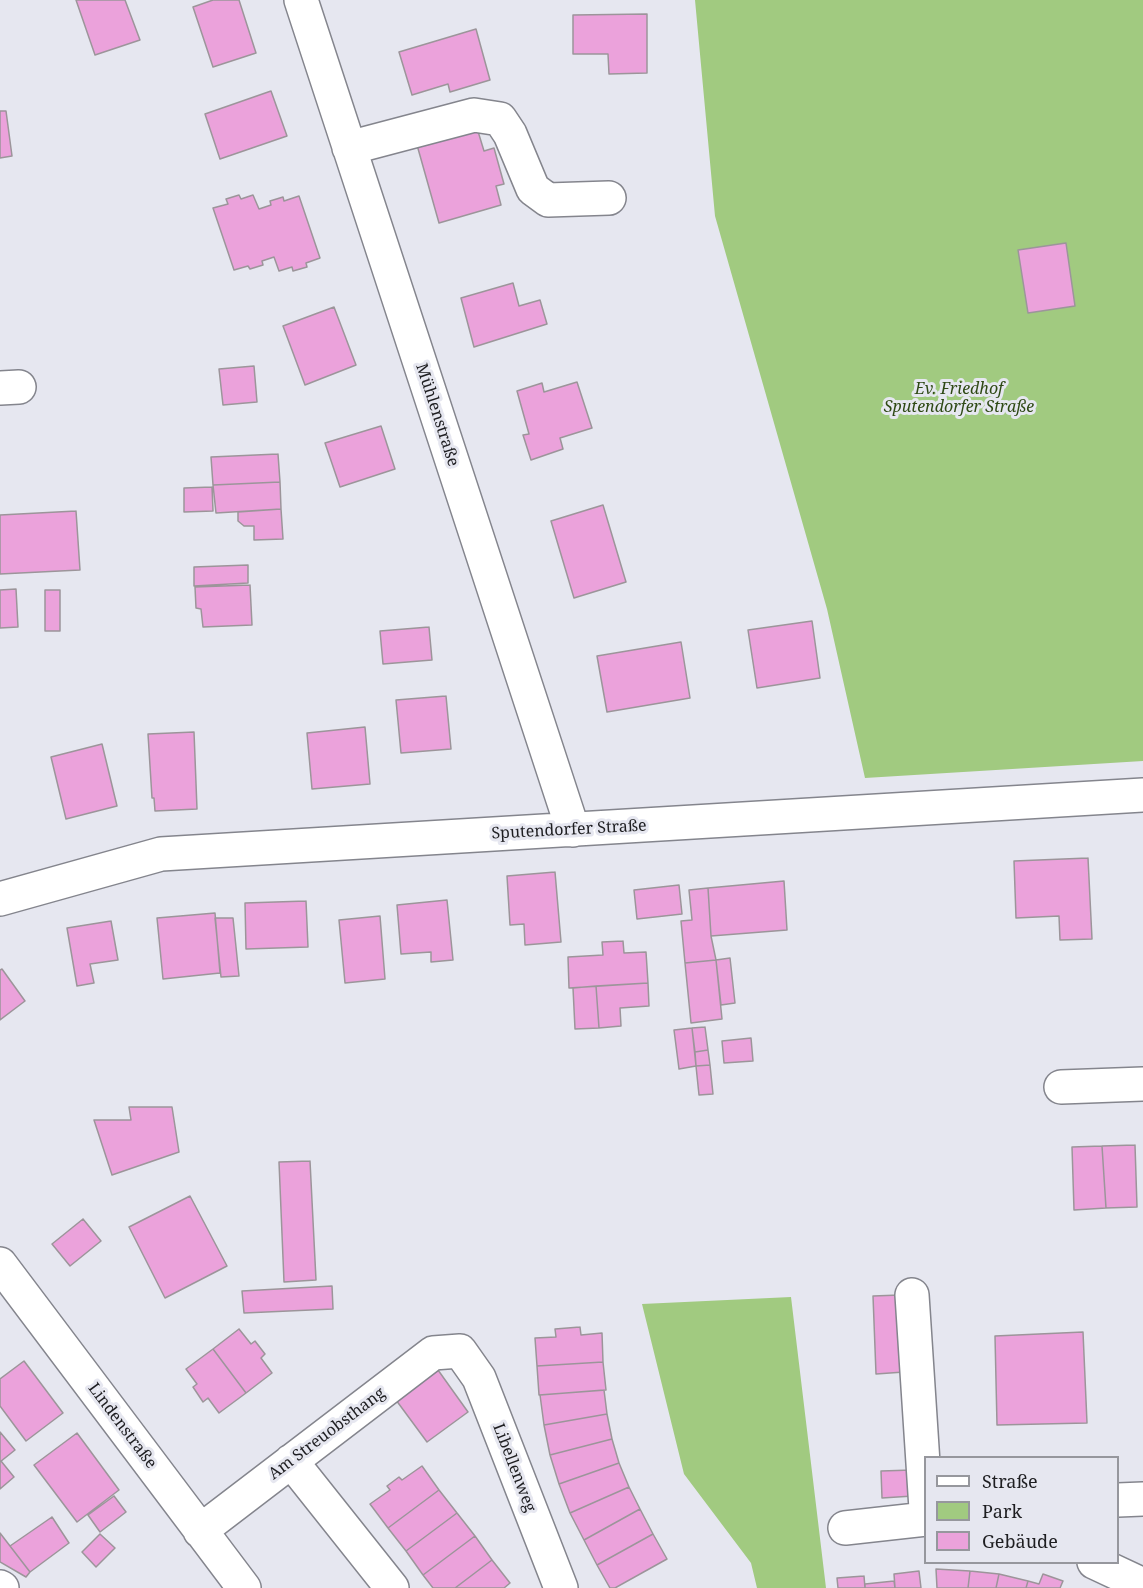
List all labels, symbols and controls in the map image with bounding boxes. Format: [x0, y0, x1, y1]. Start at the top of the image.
street label: Mühlenstraße [411, 361, 463, 469]
park label: Ev. Friedhof Sputendorfer Straße [884, 379, 1034, 417]
street label: Sputendorfer Straße [491, 816, 647, 844]
street label: Lindenstraße [84, 1379, 160, 1473]
street label: Am Streuobsthang [265, 1384, 389, 1484]
street label: Libellenweg [488, 1421, 540, 1515]
legend [924, 1456, 1119, 1564]
text: Straße [982, 1469, 1038, 1493]
text: Park [982, 1499, 1022, 1523]
text: Gebäude [982, 1529, 1058, 1553]

